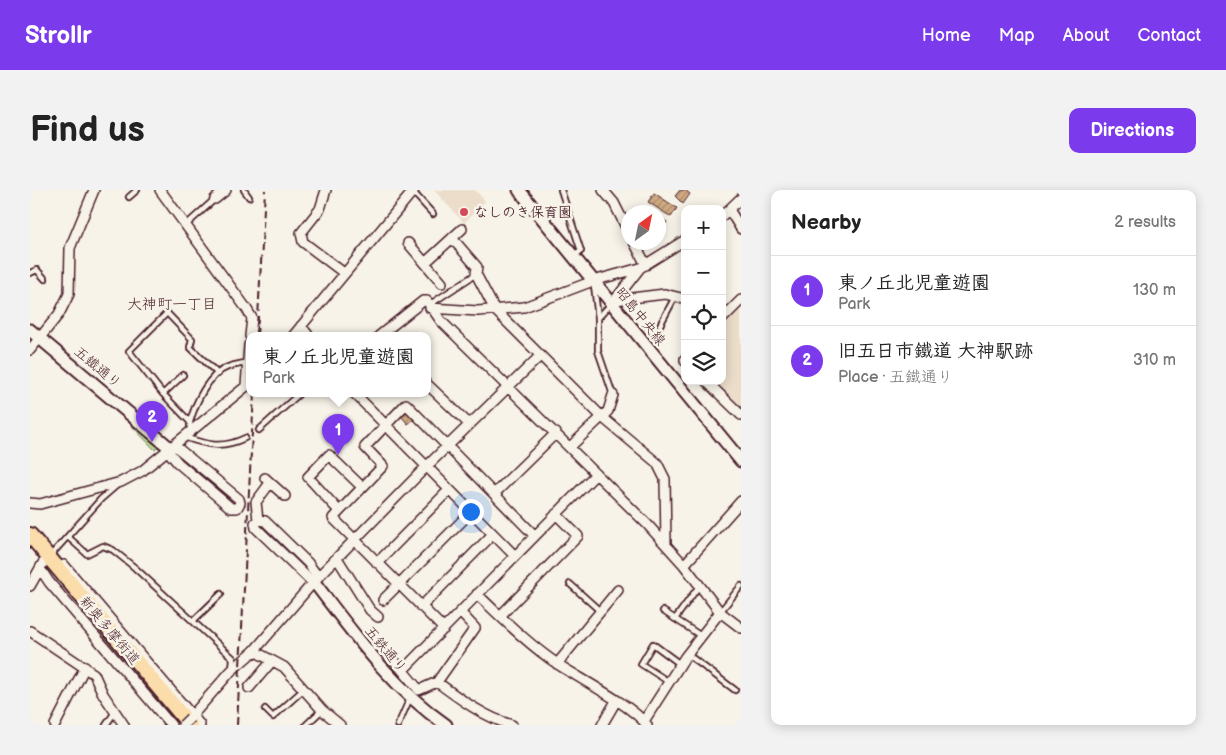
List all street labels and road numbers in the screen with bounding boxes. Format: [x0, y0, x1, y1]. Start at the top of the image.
street label: 昭島中央線 [612, 284, 669, 349]
street label: 五鐵通り [71, 343, 125, 392]
street label: 新奥多摩街道 [76, 593, 143, 668]
street label: 五鉄通り [361, 622, 410, 676]

